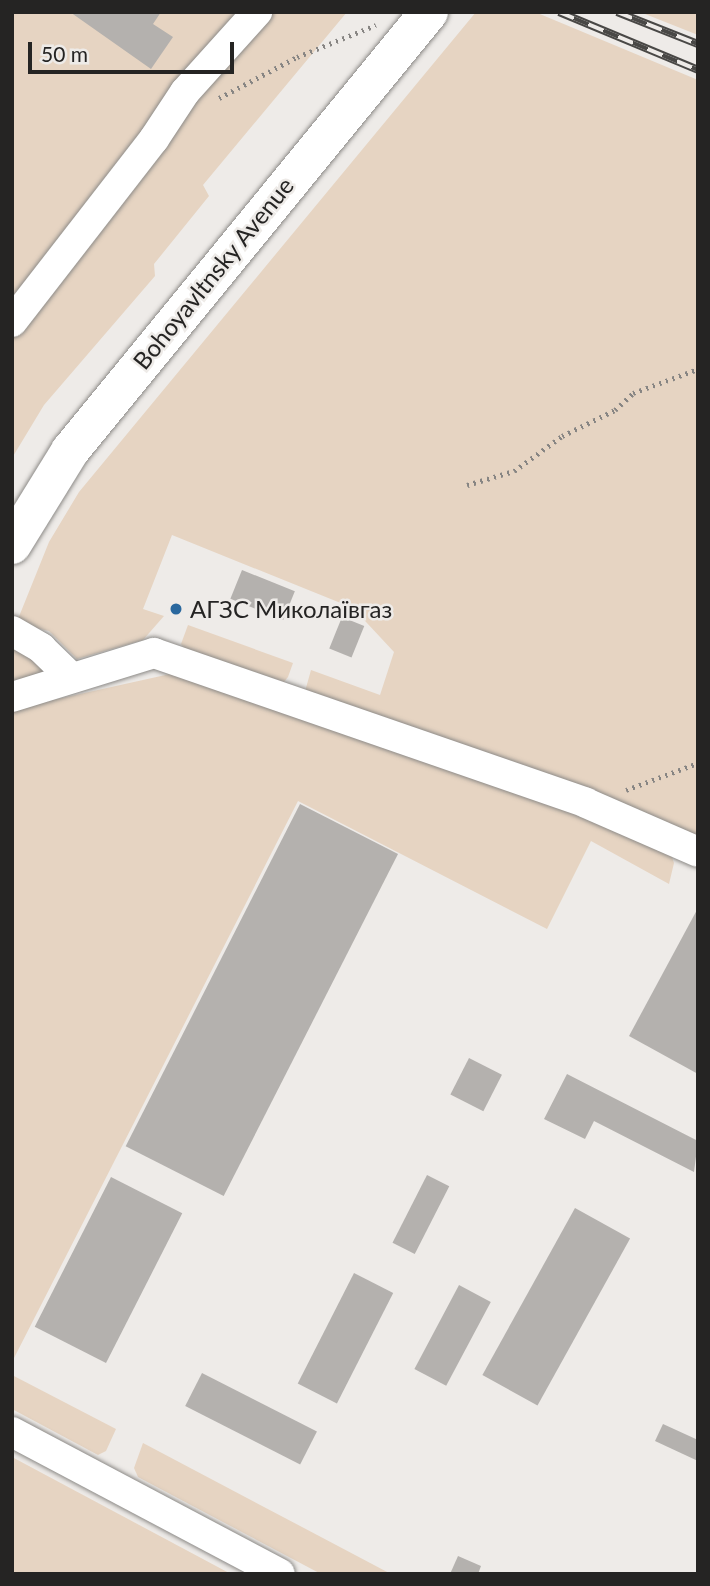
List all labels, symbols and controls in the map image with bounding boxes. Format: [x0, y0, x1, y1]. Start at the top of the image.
scale bar [32, 28, 238, 72]
text: 50 m [41, 41, 88, 66]
street label: Bohoyavltnsky Avenue [126, 171, 300, 375]
place label: АГЗС Миколаївгаз [190, 595, 392, 623]
marker: АГЗС Миколаївгаз [168, 601, 184, 617]

